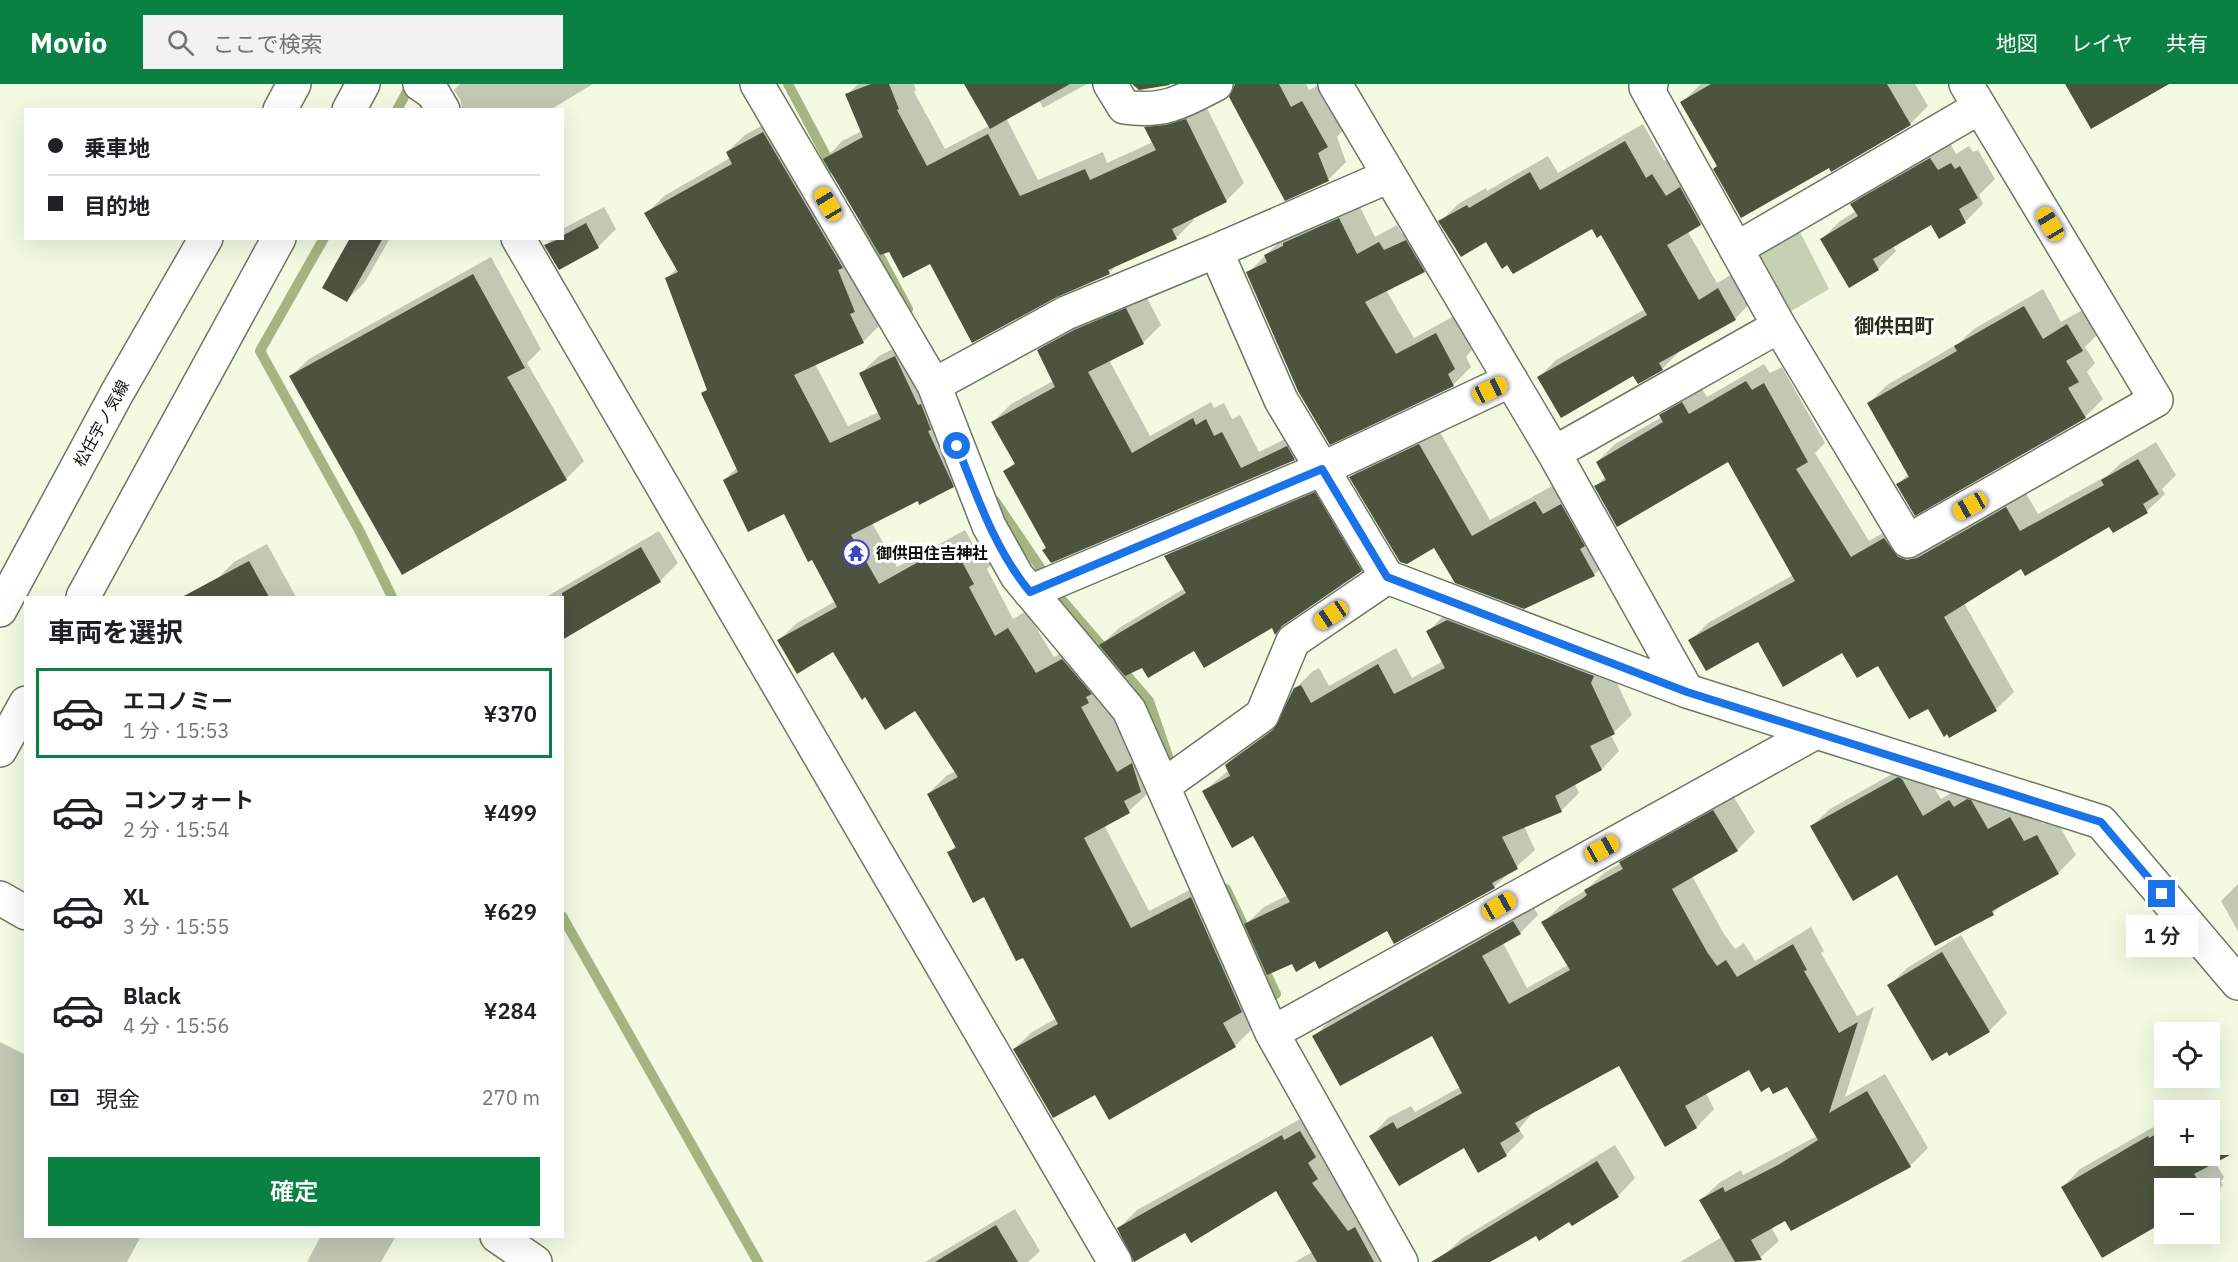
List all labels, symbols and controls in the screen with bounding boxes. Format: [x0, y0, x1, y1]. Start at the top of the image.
search box [143, 15, 563, 69]
text: Movio [30, 24, 107, 61]
icon: search [164, 26, 197, 59]
text: ここで検索 [212, 29, 322, 58]
text: 地図 [1996, 29, 2038, 57]
text: レイヤ [2071, 29, 2133, 57]
text: 共有 [2166, 29, 2208, 57]
text: 乗車地 [84, 133, 150, 162]
car [811, 184, 845, 224]
text: 目的地 [84, 191, 150, 220]
car [2033, 204, 2067, 244]
district label: 御供田町 [1854, 312, 1934, 339]
car [1470, 374, 1510, 406]
street label: 松任宇ノ気線 [69, 376, 133, 470]
route start [943, 432, 970, 459]
car [1950, 489, 1990, 523]
temple icon: 御供田住吉神社 [841, 538, 871, 568]
place label: 御供田住吉神社 [876, 543, 988, 563]
car [1311, 597, 1351, 633]
text: 車両を選択 [48, 614, 183, 649]
icon: car [51, 686, 105, 740]
text: エコノミー [123, 686, 233, 715]
text: ¥370 [483, 699, 537, 728]
text: 1 分 · 15:53 [123, 717, 230, 744]
icon: car [51, 785, 105, 839]
text: コンフォート [123, 785, 254, 814]
text: ¥499 [483, 798, 537, 827]
text: 2 分 · 15:54 [123, 816, 230, 843]
car [1582, 832, 1622, 866]
route end [2148, 880, 2175, 907]
text: XL [123, 882, 149, 911]
icon: car [51, 884, 105, 938]
car [1479, 889, 1519, 923]
text: ¥629 [483, 897, 537, 926]
text: 3 分 · 15:55 [123, 913, 230, 940]
callout: 1 分 [2126, 915, 2198, 957]
text: 1 分 [2144, 922, 2180, 949]
text: Black [123, 981, 181, 1010]
icon: car [51, 983, 105, 1037]
text: ¥284 [483, 996, 537, 1025]
text: 4 分 · 15:56 [123, 1012, 230, 1039]
map controls [2154, 1022, 2220, 1244]
button: locate [2154, 1022, 2220, 1088]
icon: cash [48, 1081, 81, 1114]
text: 現金 [96, 1084, 140, 1113]
text: 270 m [482, 1084, 540, 1111]
button: + [2154, 1100, 2220, 1166]
button: 確定 [48, 1157, 540, 1226]
button: − [2154, 1178, 2220, 1244]

